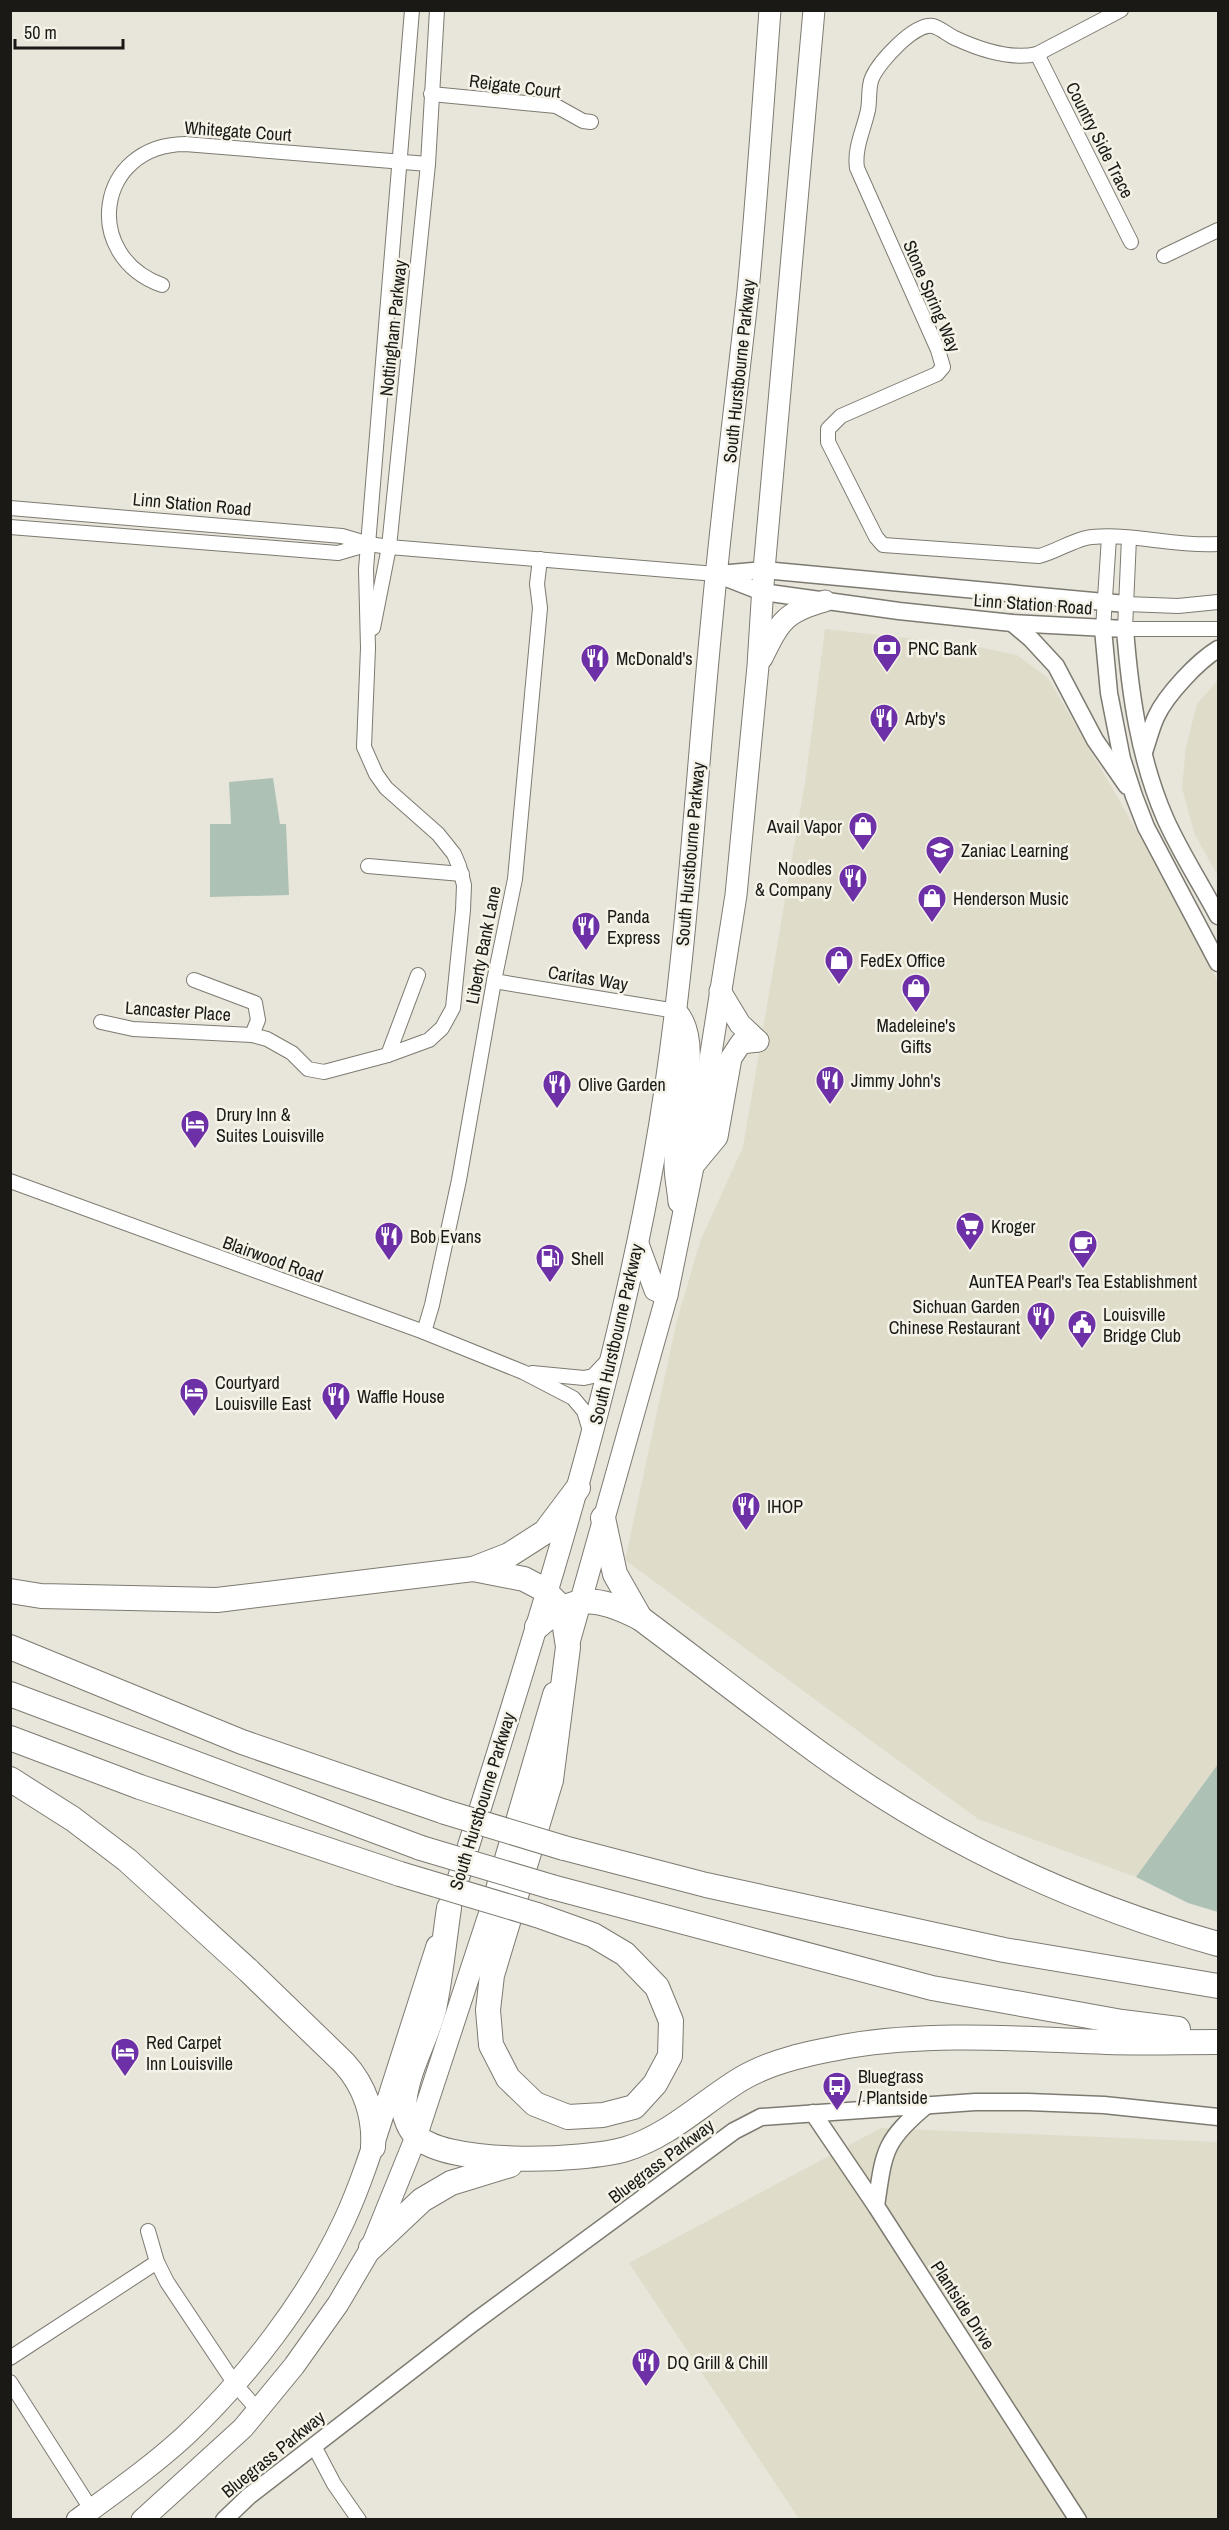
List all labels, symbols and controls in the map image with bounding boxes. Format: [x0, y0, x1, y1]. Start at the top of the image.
scale bar [15, 12, 123, 50]
text: 50 m [24, 20, 57, 45]
street label: Reigate Court [468, 68, 562, 104]
street label: Country Side Trace [1060, 78, 1140, 202]
street label: Whitegate Court [184, 115, 292, 147]
street label: Stone Spring Way [897, 236, 967, 356]
street label: Nottingham Parkway [373, 258, 413, 397]
street label: South Hurstbourne Parkway [717, 277, 761, 464]
street label: Linn Station Road [132, 486, 252, 522]
street label: Linn Station Road [973, 587, 1093, 621]
bank icon: PNC Bank [871, 632, 903, 674]
place label: PNC Bank [908, 636, 978, 661]
restaurant icon: McDonald's [579, 642, 611, 684]
place label: McDonald's [616, 646, 693, 671]
restaurant icon: Arby's [868, 702, 900, 744]
place label: Arby's [904, 706, 946, 731]
street label: South Hurstbourne Parkway [670, 760, 711, 947]
shop icon: Avail Vapor [847, 810, 879, 852]
place label: Avail Vapor [766, 814, 842, 839]
school or university icon: Zaniac Learning [924, 834, 956, 876]
place label: Zaniac Learning [961, 838, 1069, 863]
place label: Noodles & Company [755, 856, 833, 902]
restaurant icon: Noodles & Company [837, 862, 869, 904]
shop icon: Henderson Music [916, 882, 948, 924]
street label: Liberty Bank Lane [459, 884, 507, 1006]
place label: Henderson Music [953, 886, 1069, 911]
place label: Panda Express [607, 904, 660, 950]
restaurant icon: Panda Express [570, 910, 602, 952]
shop icon: FedEx Office [823, 944, 855, 986]
place label: FedEx Office [860, 948, 945, 973]
street label: Caritas Way [546, 959, 630, 997]
shop icon: Madeleine's Gifts [900, 972, 932, 1014]
street label: Lancaster Place [124, 995, 232, 1027]
place label: Madeleine's Gifts [876, 1013, 956, 1059]
restaurant icon: Jimmy John's [814, 1064, 846, 1106]
restaurant icon: Olive Garden [541, 1068, 573, 1110]
place label: Jimmy John's [851, 1068, 941, 1093]
place label: Olive Garden [578, 1072, 666, 1097]
place label: Drury Inn & Suites Louisville [216, 1102, 324, 1148]
hotel icon: Drury Inn & Suites Louisville [179, 1108, 211, 1150]
supermarket icon: Kroger [954, 1210, 986, 1252]
place label: Kroger [991, 1214, 1035, 1239]
restaurant icon: Bob Evans [373, 1220, 405, 1262]
place label: Bob Evans [410, 1224, 481, 1249]
cafe icon: AunTEA Pearl's Tea Establishment [1067, 1228, 1099, 1270]
street label: Blairwood Road [219, 1229, 327, 1289]
street label: South Hurstbourne Parkway [583, 1241, 649, 1427]
fuel station icon: Shell [534, 1242, 566, 1284]
place label: Shell [571, 1246, 604, 1271]
place label: AunTEA Pearl's Tea Establishment [968, 1269, 1197, 1294]
place label: Sichuan Garden Chinese Restaurant [889, 1294, 1020, 1340]
restaurant icon: Sichuan Garden Chinese Restaurant [1025, 1300, 1057, 1342]
place label: Louisville Bridge Club [1103, 1302, 1181, 1348]
public building icon: Louisville Bridge Club [1066, 1308, 1098, 1350]
place label: Courtyard Louisville East [215, 1370, 311, 1416]
hotel icon: Courtyard Louisville East [178, 1376, 210, 1418]
restaurant icon: Waffle House [320, 1380, 352, 1422]
place label: Waffle House [357, 1384, 445, 1409]
restaurant icon: IHOP [730, 1490, 762, 1532]
place label: IHOP [767, 1494, 803, 1519]
street label: South Hurstbourne Parkway [443, 1708, 521, 1893]
place label: Red Carpet Inn Louisville [146, 2030, 233, 2076]
hotel icon: Red Carpet Inn Louisville [109, 2036, 141, 2078]
place label: Bluegrass / Plantside [858, 2064, 928, 2110]
bus stop icon: Bluegrass / Plantside [821, 2070, 853, 2112]
street label: Bluegrass Parkway [603, 2113, 719, 2209]
street label: Plantside Drive [925, 2256, 1001, 2354]
restaurant icon: DQ Grill & Chill [630, 2346, 662, 2388]
place label: DQ Grill & Chill [667, 2350, 768, 2375]
street label: Bluegrass Parkway [216, 2404, 330, 2503]

